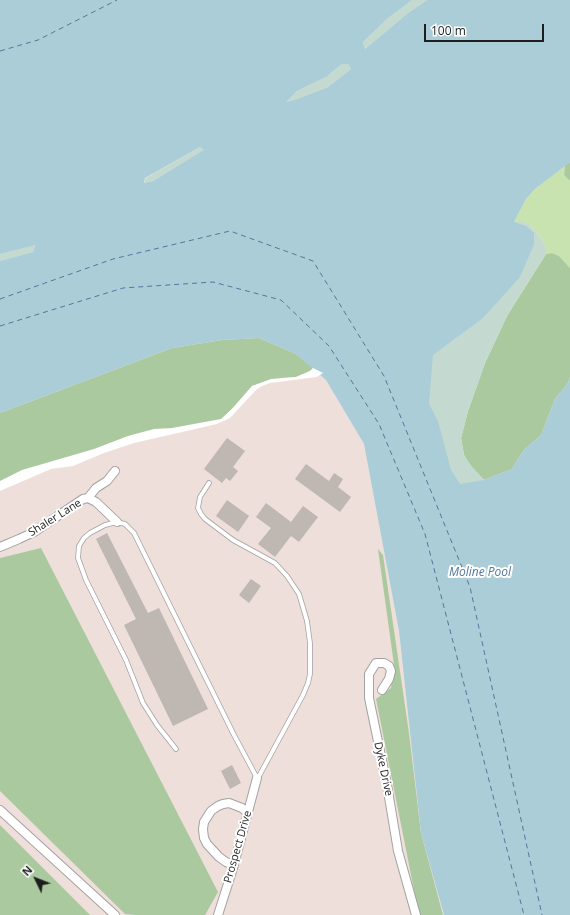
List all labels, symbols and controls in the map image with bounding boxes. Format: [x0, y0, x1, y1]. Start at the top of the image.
scale bar [426, 16, 546, 42]
text: 100 m [431, 22, 466, 39]
street label: Shaler Lane [26, 497, 84, 539]
water label: Moline Pool [449, 566, 511, 580]
street label: Dyke Drive [371, 741, 395, 797]
street label: Prospect Drive [221, 809, 255, 885]
north arrow [16, 859, 56, 899]
text: N [18, 862, 35, 879]

